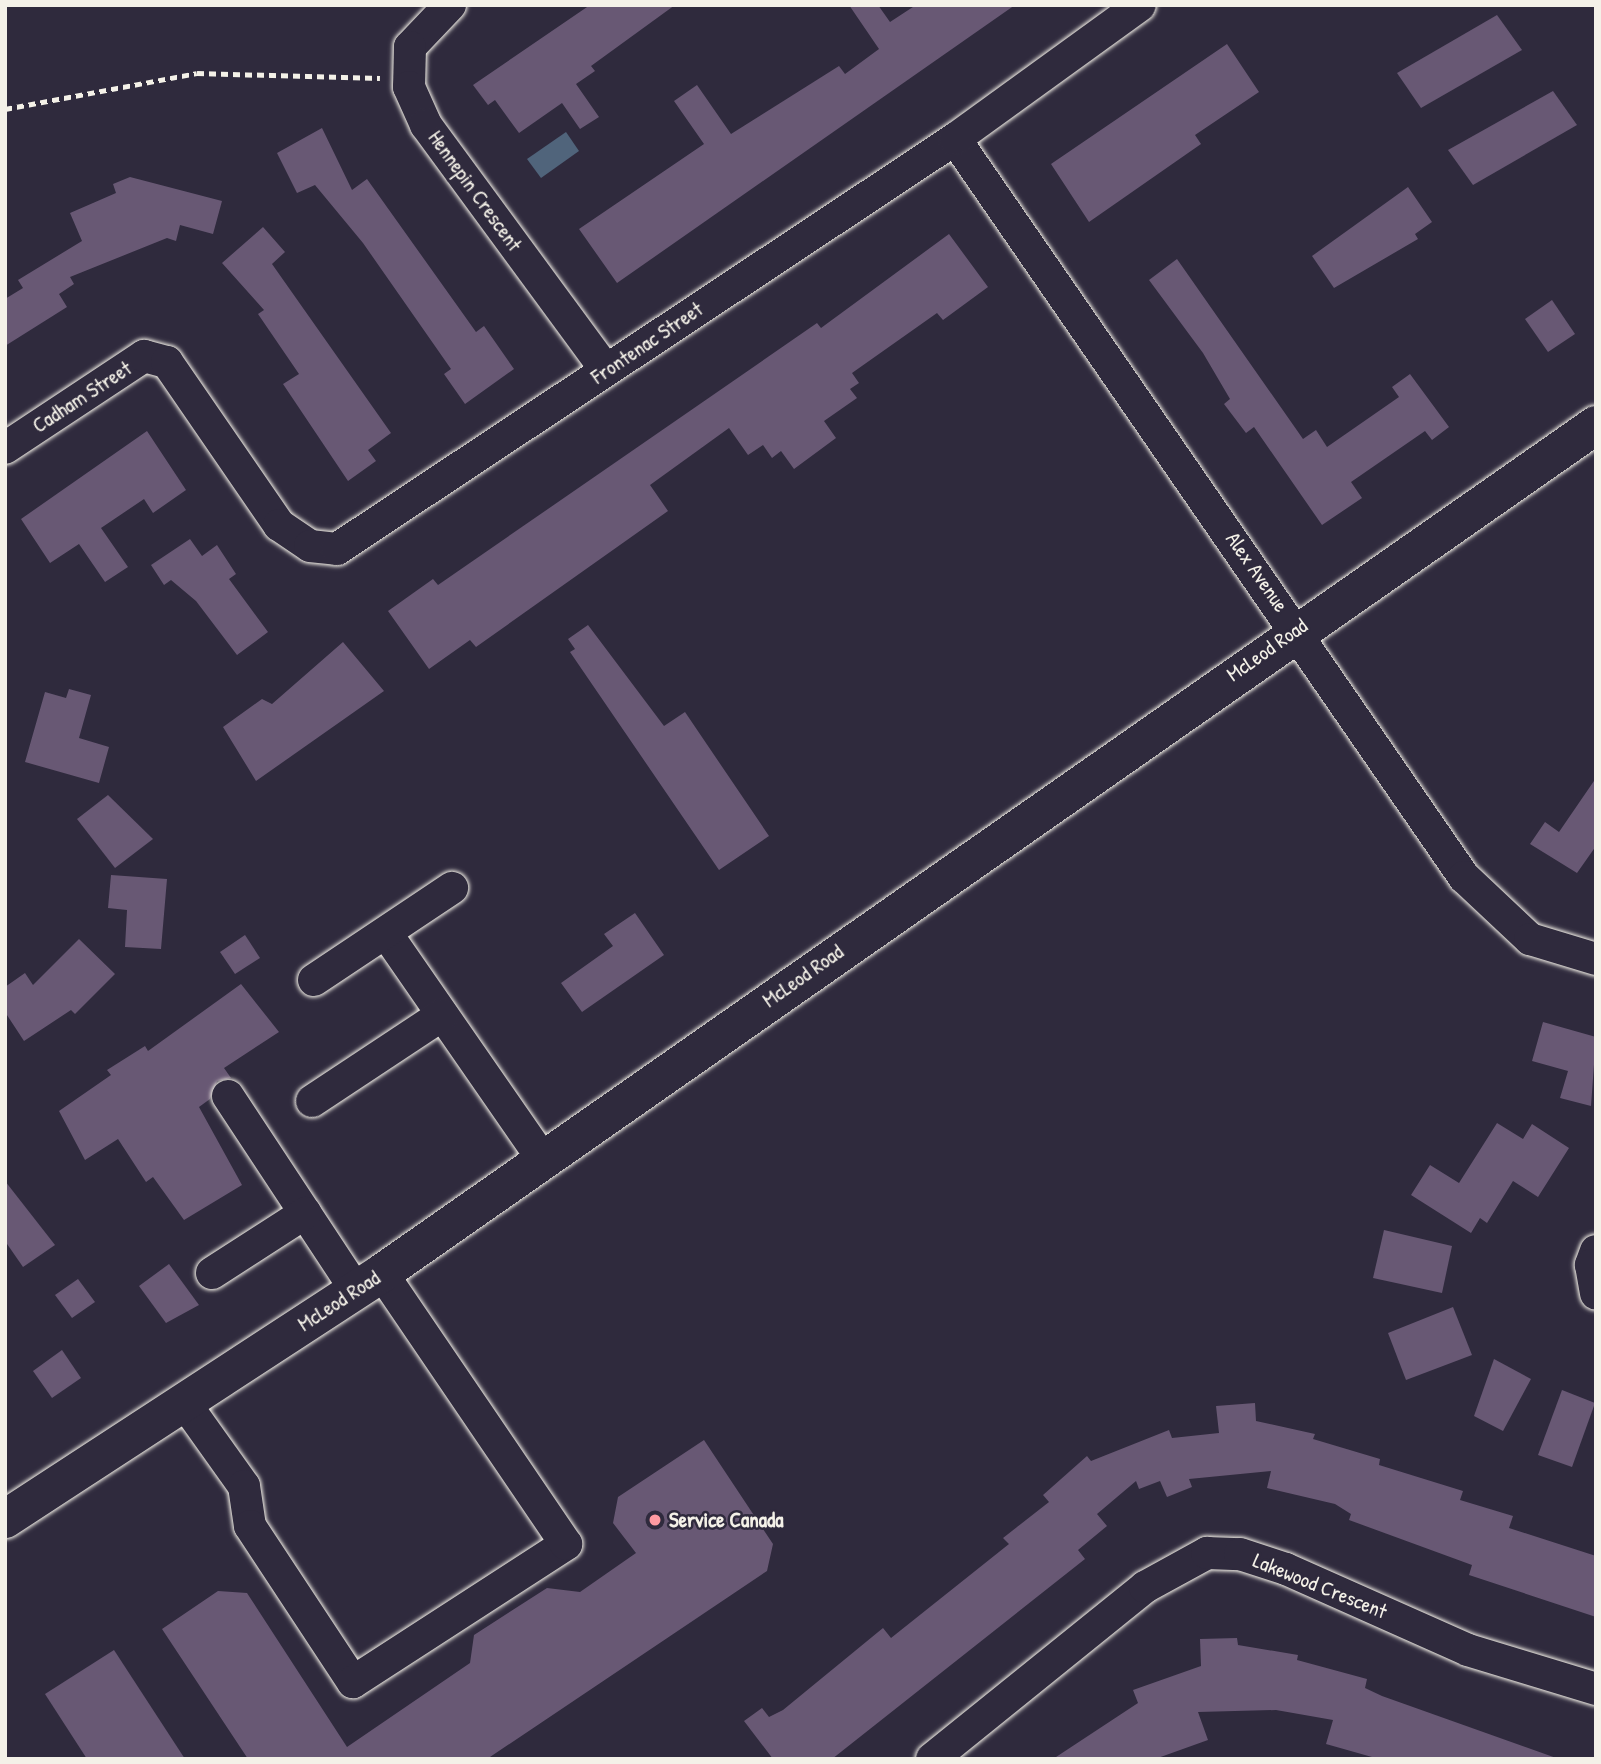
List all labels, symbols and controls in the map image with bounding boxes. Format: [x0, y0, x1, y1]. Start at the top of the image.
street label: Hennepin Crescent [423, 126, 527, 256]
street label: Frontenac Street [586, 296, 708, 390]
street label: Cadham Street [28, 356, 136, 438]
street label: Alex Avenue [1220, 527, 1294, 617]
street label: McLeod Road [1222, 613, 1312, 687]
street label: McLeod Road [758, 939, 848, 1013]
street label: McLeod Road [293, 1265, 385, 1337]
place label: Service Canada [669, 1507, 783, 1533]
marker: Service Canada [647, 1512, 663, 1528]
street label: Lakewood Crescent [1249, 1548, 1391, 1624]

